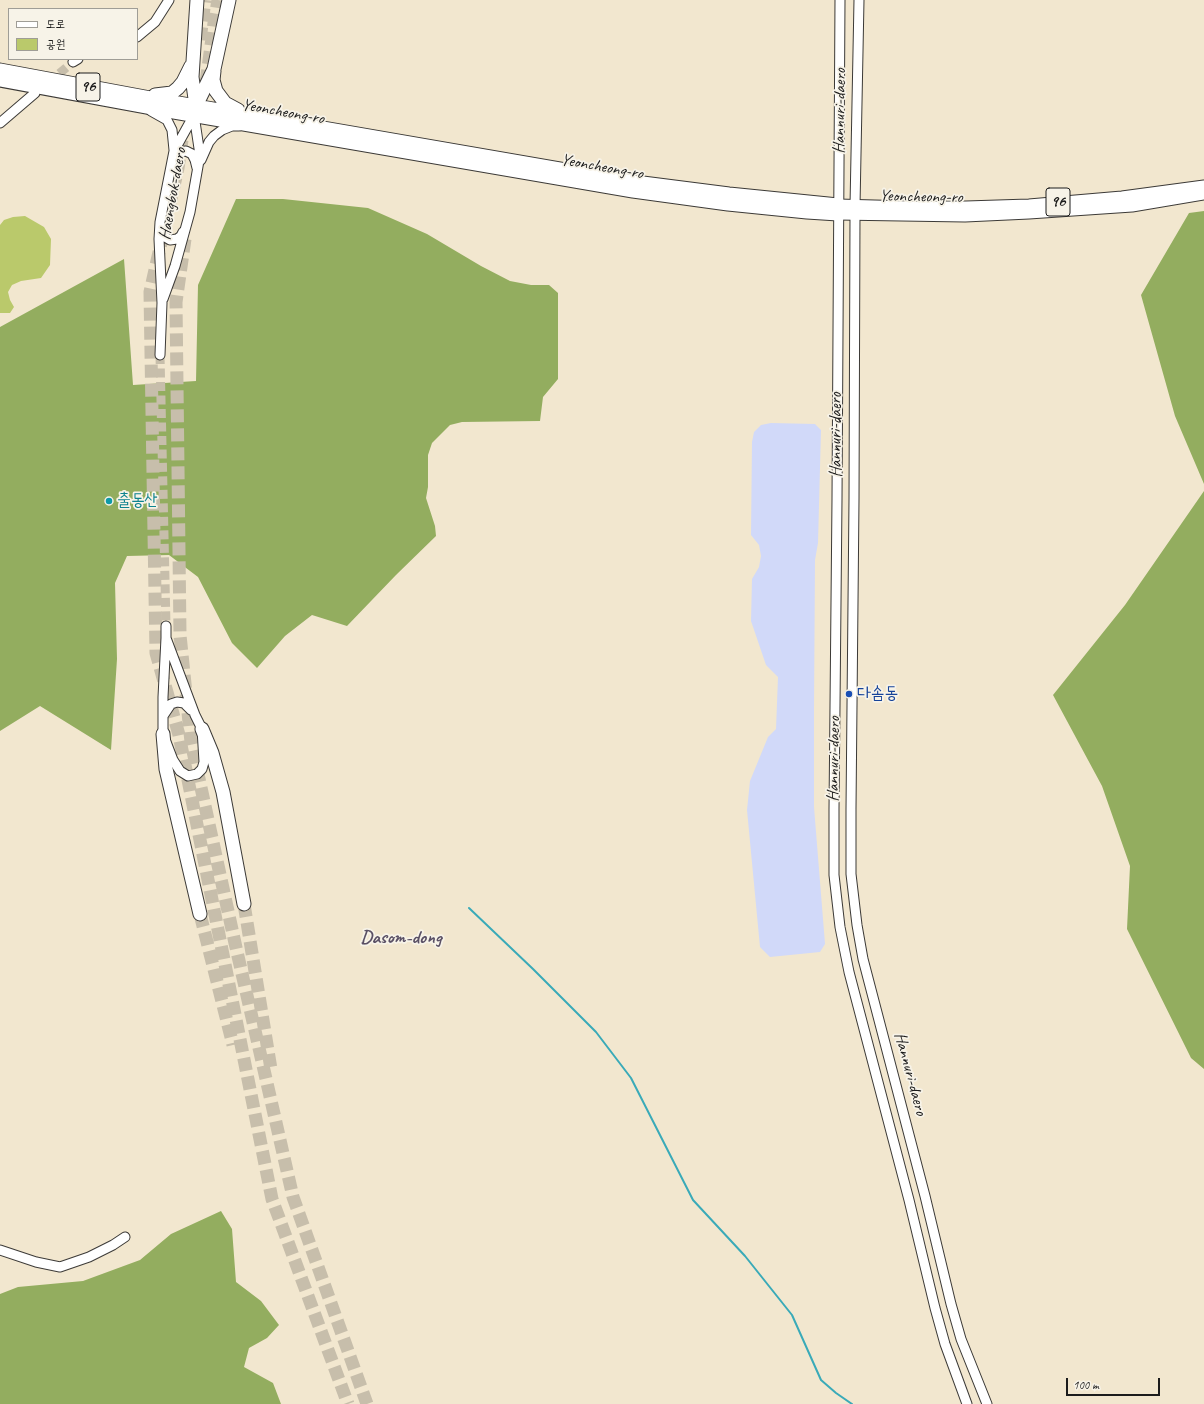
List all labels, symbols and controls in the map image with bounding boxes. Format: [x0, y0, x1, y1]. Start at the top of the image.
legend [8, 8, 138, 60]
text: 도로 [46, 16, 65, 32]
text: 공원 [46, 36, 65, 52]
street label: Hannuri-daero [829, 68, 851, 154]
road number: 96 [76, 73, 100, 101]
street label: Yeoncheong-ro [240, 95, 326, 129]
street label: Haengbok-daero [155, 146, 191, 242]
street label: Yeoncheong-ro [559, 150, 645, 184]
street label: Yeoncheong-ro [879, 186, 963, 208]
road number: 96 [1046, 188, 1070, 216]
street label: Hannuri-daero [827, 392, 847, 478]
place label: 출동산 [117, 491, 158, 511]
marker: 출동산 [104, 496, 114, 506]
place label: 다솜동 [857, 684, 898, 704]
marker: 다솜동 [844, 689, 854, 699]
street label: Hannuri-daero [823, 716, 845, 802]
district label: Dasom-dong [360, 927, 442, 949]
street label: Hannuri-daero [889, 1030, 931, 1118]
scale bar [1068, 1370, 1162, 1396]
text: 100 m [1073, 1377, 1099, 1393]

